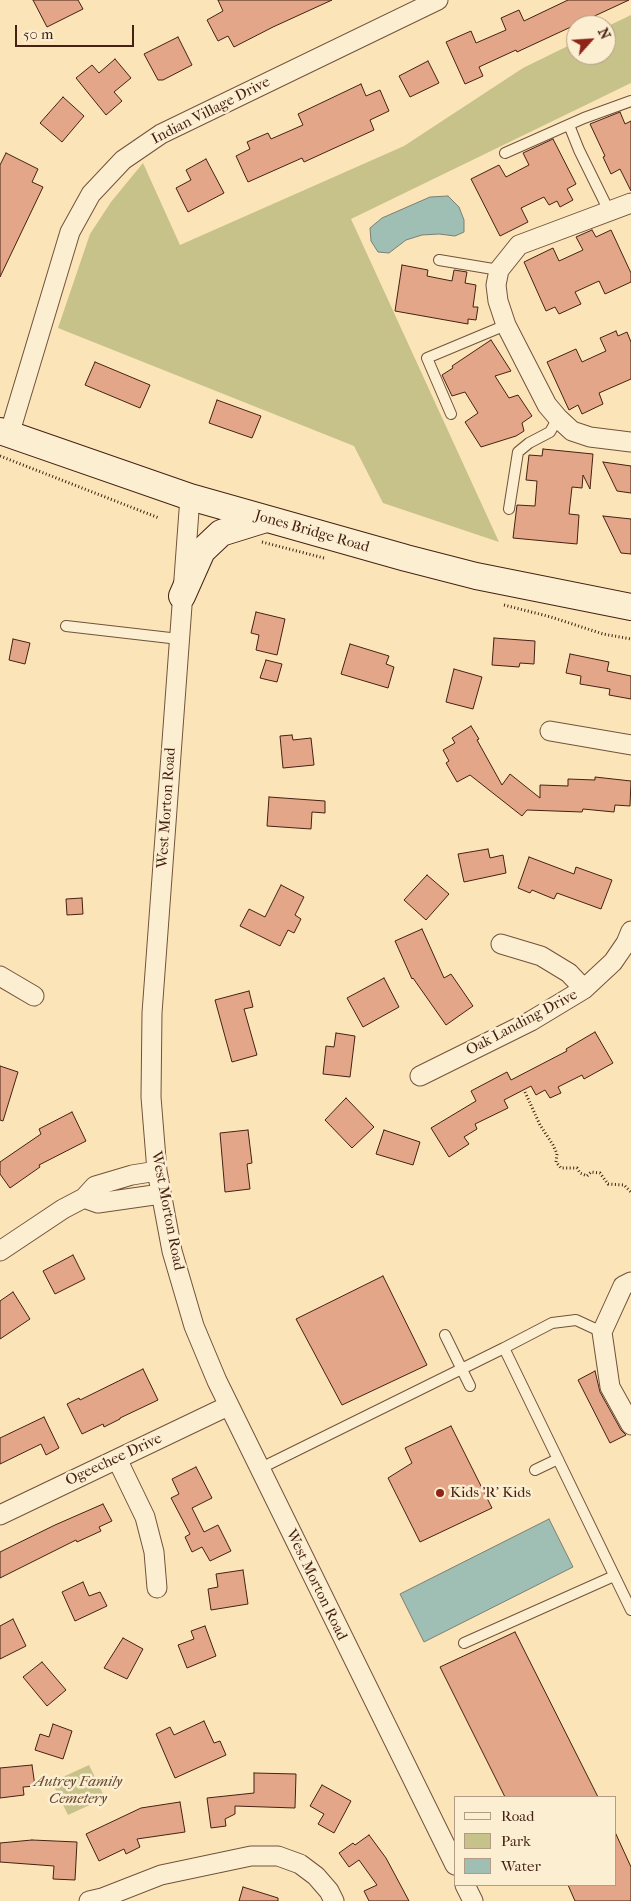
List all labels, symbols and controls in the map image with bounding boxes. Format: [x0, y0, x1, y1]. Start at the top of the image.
scale bar [18, 15, 136, 47]
north arrow [566, 15, 616, 65]
text: 50 m [23, 25, 53, 43]
text: N [594, 25, 614, 42]
street label: Indian Village Drive [149, 73, 273, 149]
street label: Jones Bridge Road [253, 507, 371, 557]
street label: West Morton Road [154, 747, 180, 869]
street label: Oak Landing Drive [463, 986, 581, 1060]
street label: West Morton Road [147, 1150, 187, 1272]
street label: Ogeechee Drive [63, 1430, 165, 1490]
place label: Kids 'R' Kids [450, 1484, 531, 1502]
marker: Kids 'R' Kids [434, 1487, 446, 1499]
street label: West Morton Road [281, 1527, 351, 1643]
park label: Autrey Family Cemetery [34, 1773, 122, 1808]
legend [454, 1796, 616, 1886]
text: Road [501, 1807, 534, 1825]
text: Park [501, 1832, 531, 1850]
text: Water [501, 1857, 541, 1875]

